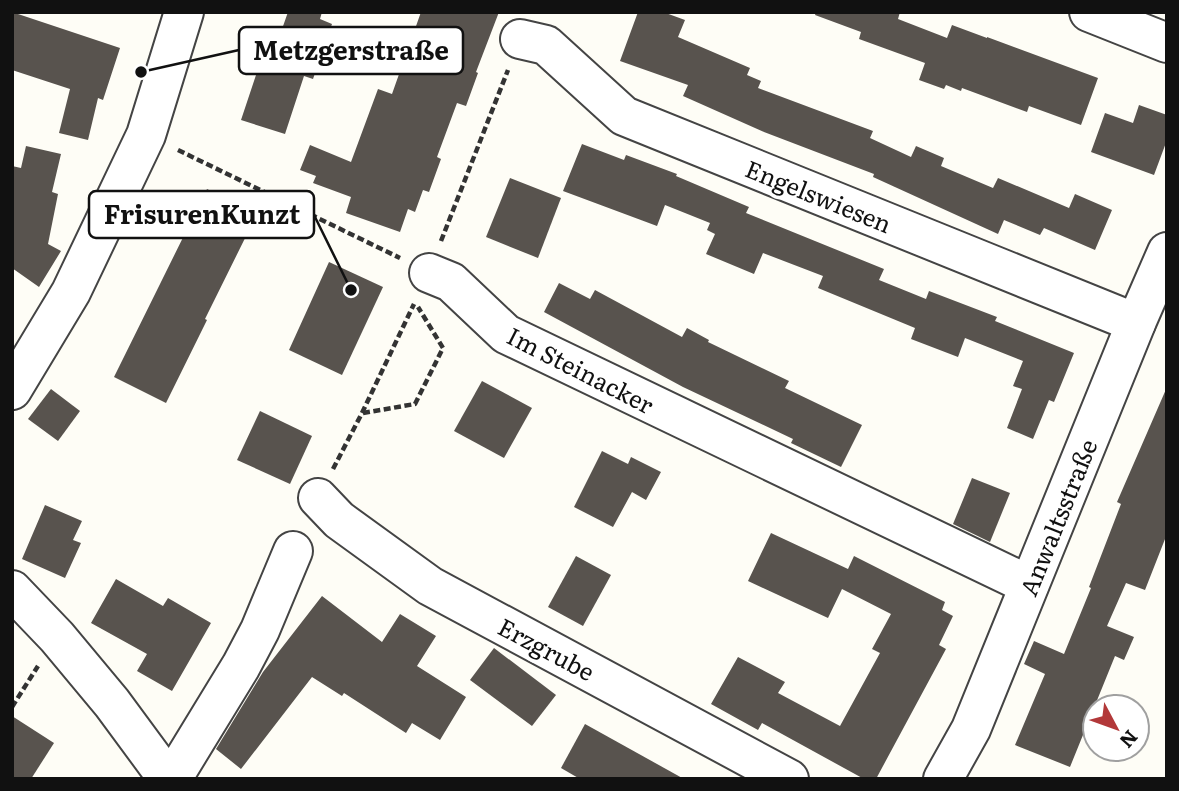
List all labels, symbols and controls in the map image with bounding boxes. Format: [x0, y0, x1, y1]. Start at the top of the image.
callout: Metzgerstraße [239, 27, 463, 74]
text: Metzgerstraße [253, 29, 449, 68]
street label: Engelswiesen [741, 150, 897, 240]
callout: FrisurenKunzt [89, 191, 314, 238]
text: FrisurenKunzt [104, 193, 301, 232]
street label: Im Steinacker [502, 317, 661, 421]
street label: Anwaltsstraße [1010, 433, 1104, 601]
street label: Erzgrube [493, 608, 601, 688]
north arrow [1081, 693, 1151, 763]
text: N [1114, 725, 1145, 755]

